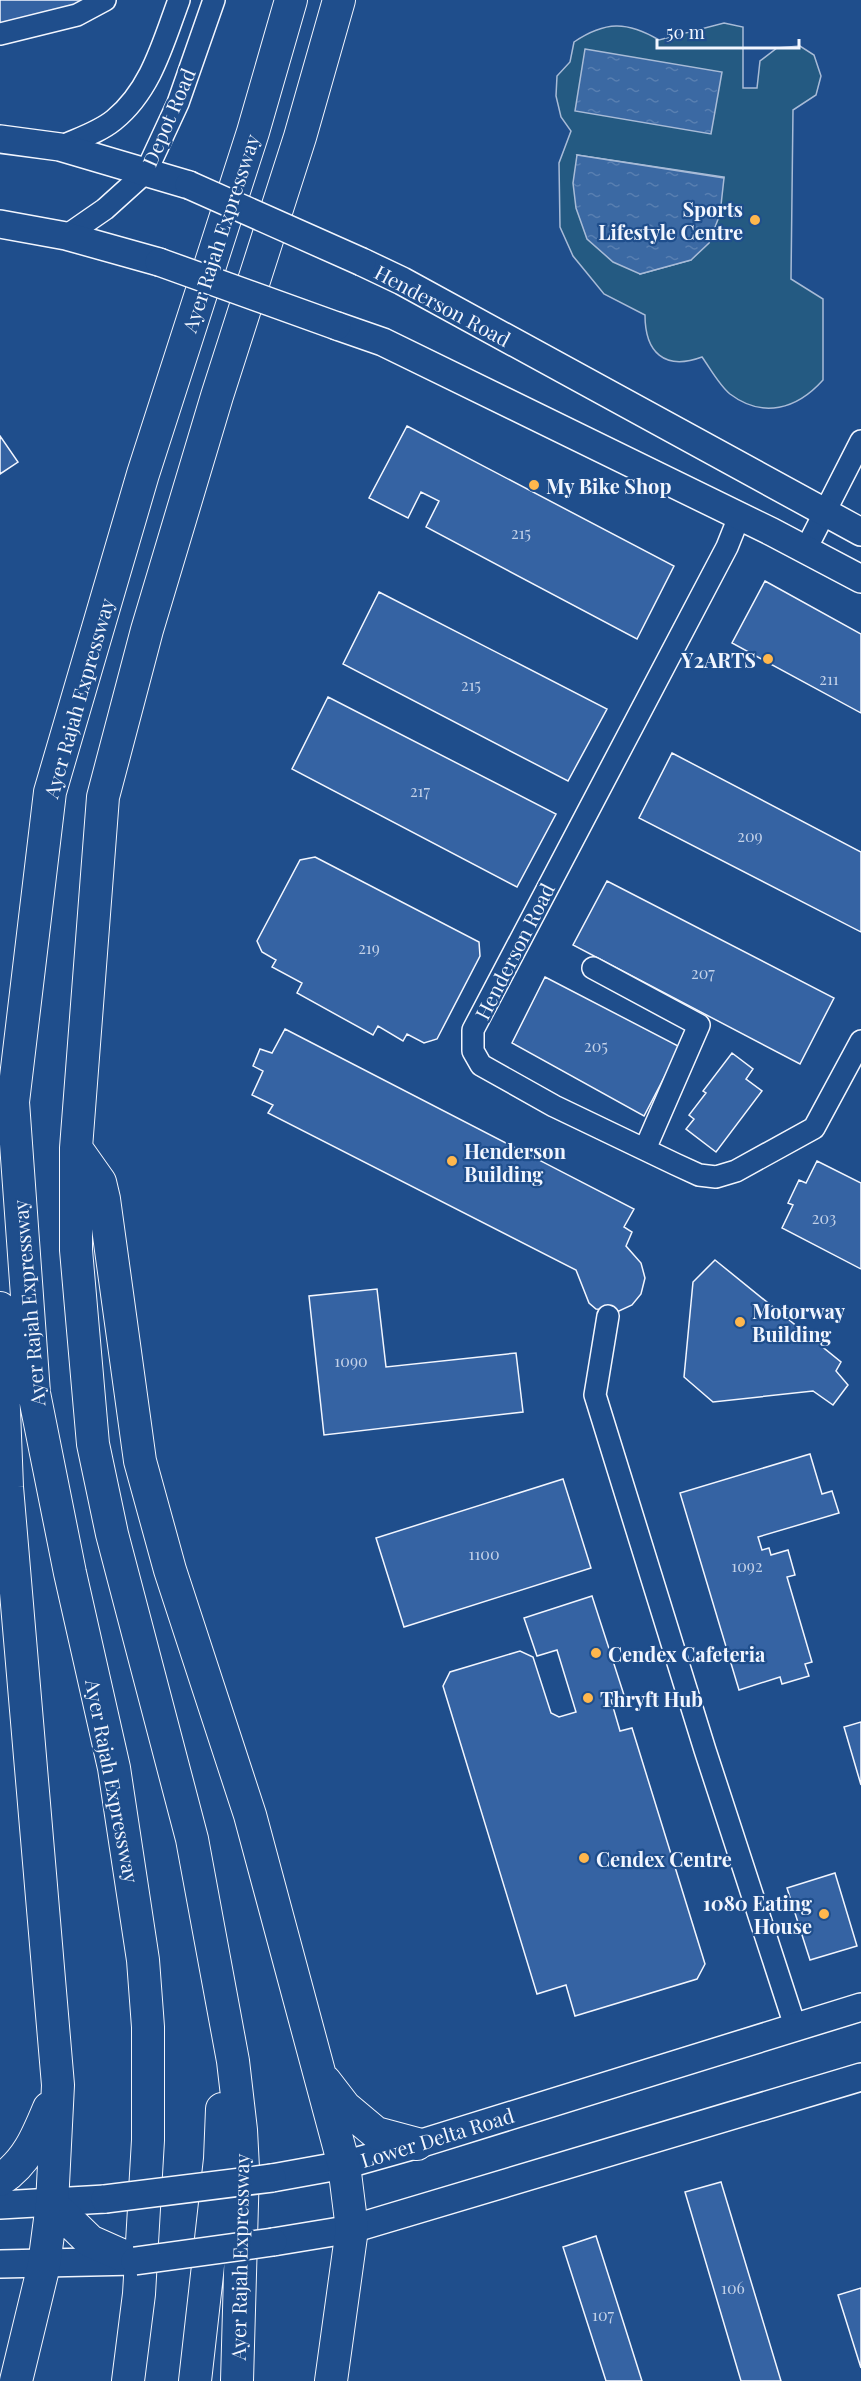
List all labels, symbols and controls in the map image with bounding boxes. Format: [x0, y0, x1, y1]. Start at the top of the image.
scale bar [657, 12, 800, 50]
text: 50 m [666, 20, 705, 44]
street label: Depot Road [135, 63, 201, 170]
street label: Ayer Rajah Expressway [175, 130, 265, 337]
place label: Sports Lifestyle Centre [598, 195, 743, 245]
marker: Sports Lifestyle Centre [748, 213, 762, 227]
street label: Henderson Road [371, 258, 516, 352]
place label: My Bike Shop [546, 472, 671, 499]
marker: My Bike Shop [527, 478, 541, 492]
house number: 215 [511, 522, 531, 543]
street label: Ayer Rajah Expressway [36, 595, 119, 802]
place label: Y2ARTS [680, 646, 756, 673]
marker: Y2ARTS [761, 652, 775, 666]
house number: 211 [819, 668, 839, 689]
house number: 215 [461, 674, 481, 695]
house number: 217 [410, 780, 431, 801]
house number: 209 [737, 825, 763, 846]
street label: Henderson Road [468, 878, 560, 1024]
house number: 219 [358, 937, 380, 958]
house number: 207 [691, 962, 715, 983]
house number: 205 [584, 1035, 608, 1056]
place label: Henderson Building [464, 1137, 567, 1187]
marker: Henderson Building [445, 1154, 459, 1168]
street label: Ayer Rajah Expressway [6, 1199, 51, 1408]
house number: 203 [812, 1207, 836, 1228]
place label: Motorway Building [752, 1297, 846, 1347]
marker: Motorway Building [733, 1315, 747, 1329]
house number: 1090 [334, 1350, 368, 1371]
house number: 1100 [468, 1543, 500, 1564]
house number: 1092 [731, 1555, 763, 1576]
place label: Cendex Cafeteria [608, 1640, 766, 1667]
marker: Cendex Cafeteria [589, 1646, 603, 1660]
street label: Ayer Rajah Expressway [80, 1676, 146, 1885]
place label: Thryft Hub [600, 1685, 703, 1712]
marker: Thryft Hub [581, 1691, 595, 1705]
place label: Cendex Centre [596, 1845, 732, 1872]
marker: Cendex Centre [577, 1851, 591, 1865]
place label: 1080 Eating House [703, 1889, 812, 1939]
marker: 1080 Eating House [817, 1907, 831, 1921]
street label: Lower Delta Road [357, 2101, 517, 2173]
street label: Ayer Rajah Expressway [224, 2153, 254, 2362]
house number: 106 [721, 2277, 745, 2298]
house number: 107 [592, 2304, 615, 2325]

